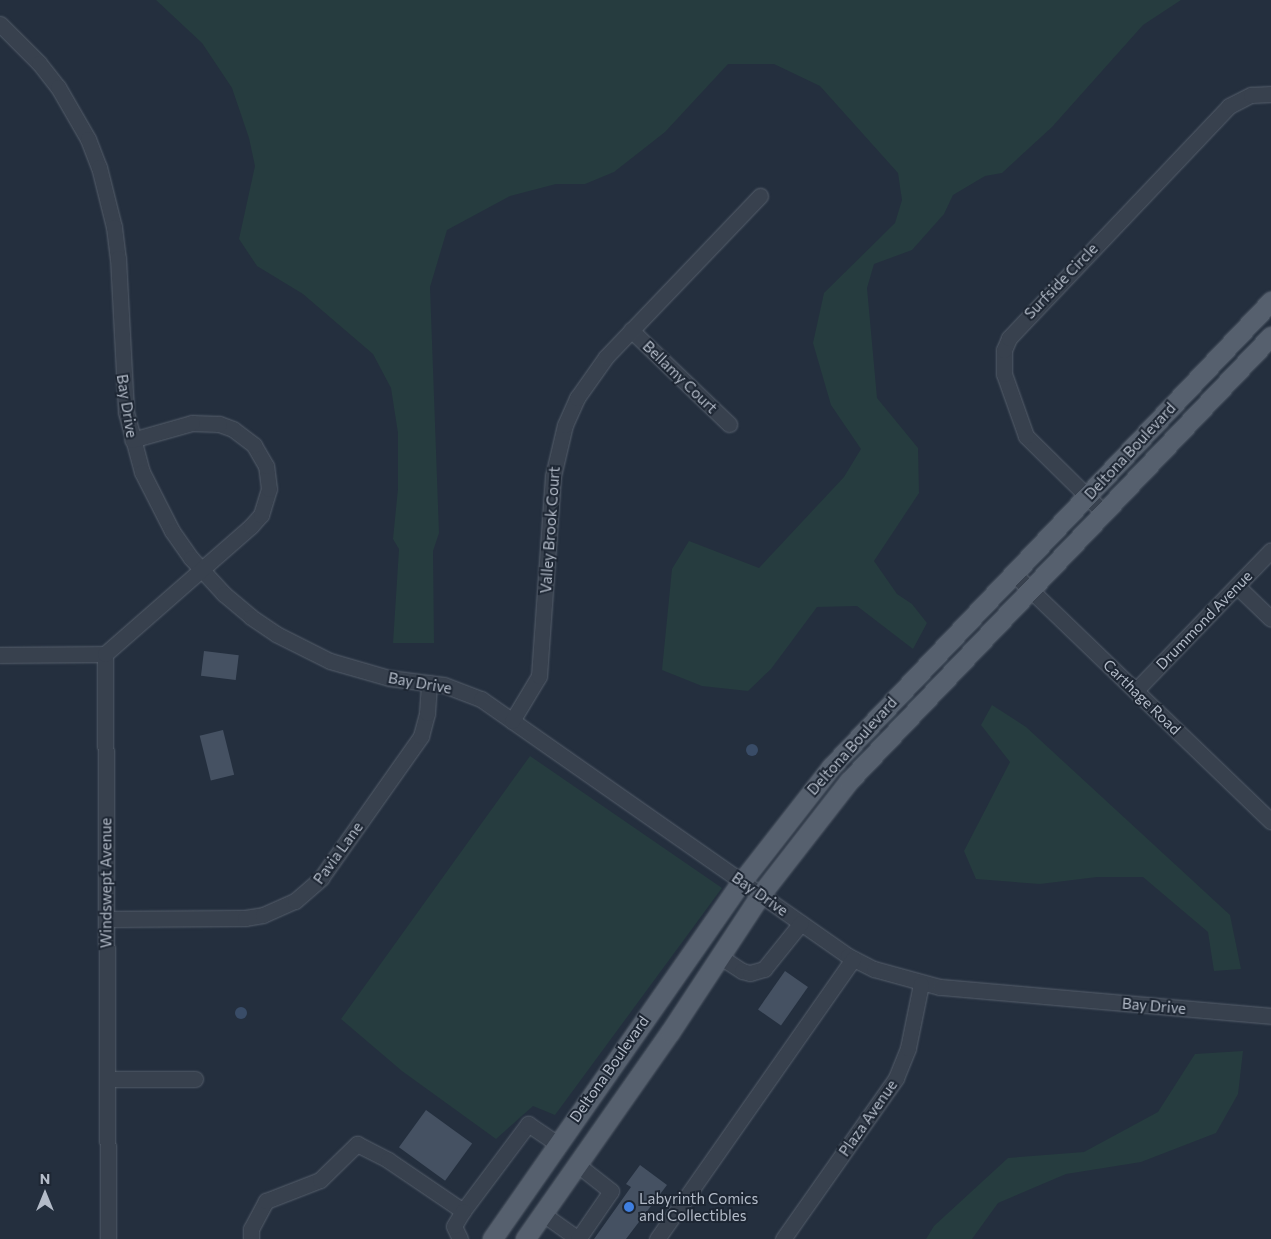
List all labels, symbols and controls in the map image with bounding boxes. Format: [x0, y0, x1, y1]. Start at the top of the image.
street label: Surfside Circle [1020, 239, 1102, 323]
street label: Bellamy Court [639, 337, 721, 417]
street label: Bay Drive [113, 373, 141, 439]
street label: Deltona Boulevard [1081, 399, 1179, 503]
street label: Valley Brook Court [537, 466, 563, 594]
street label: Drummond Avenue [1152, 567, 1256, 673]
street label: Carthage Road [1100, 656, 1184, 738]
street label: Bay Drive [387, 669, 453, 697]
street label: Deltona Boulevard [803, 693, 901, 799]
street label: Windswept Avenue [97, 818, 115, 948]
street label: Pavia Lane [309, 818, 367, 888]
street label: Bay Drive [729, 868, 791, 920]
street label: Bay Drive [1121, 994, 1187, 1018]
street label: Deltona Boulevard [566, 1012, 652, 1126]
street label: Plaza Avenue [835, 1076, 901, 1160]
north arrow [20, 1169, 70, 1219]
text: N [40, 1170, 50, 1187]
place label: Labyrinth Comics and Collectibles [639, 1189, 758, 1224]
marker: Labyrinth Comics and Collectibles [623, 1201, 635, 1213]

